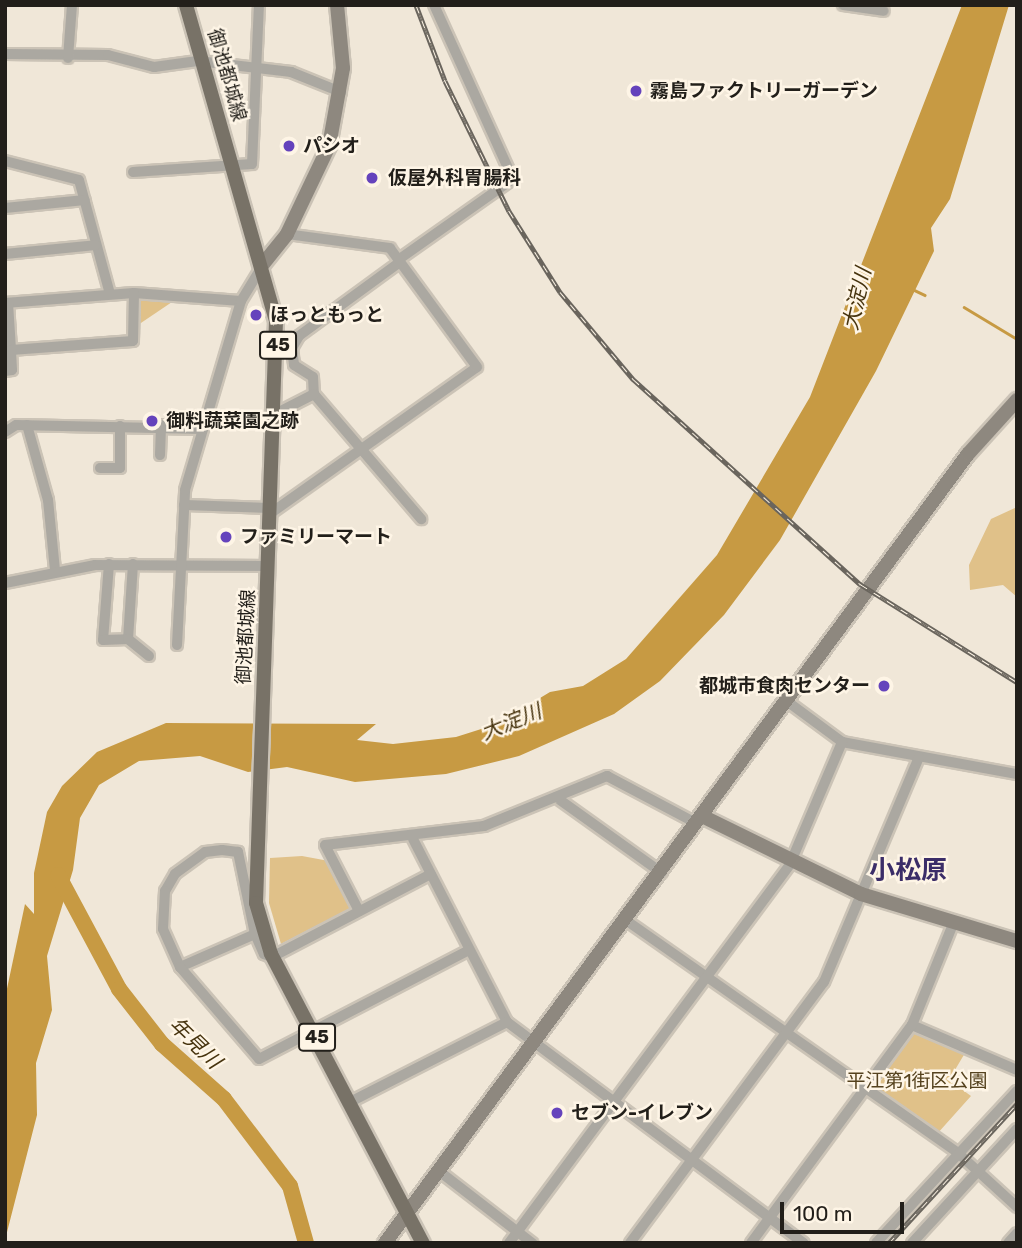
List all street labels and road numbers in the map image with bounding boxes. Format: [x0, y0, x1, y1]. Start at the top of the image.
street label: 御池都城線 [203, 26, 251, 124]
road number: 45 [259, 330, 297, 360]
street label: 御池都城線 [232, 589, 260, 685]
road number: 45 [298, 1022, 336, 1052]

